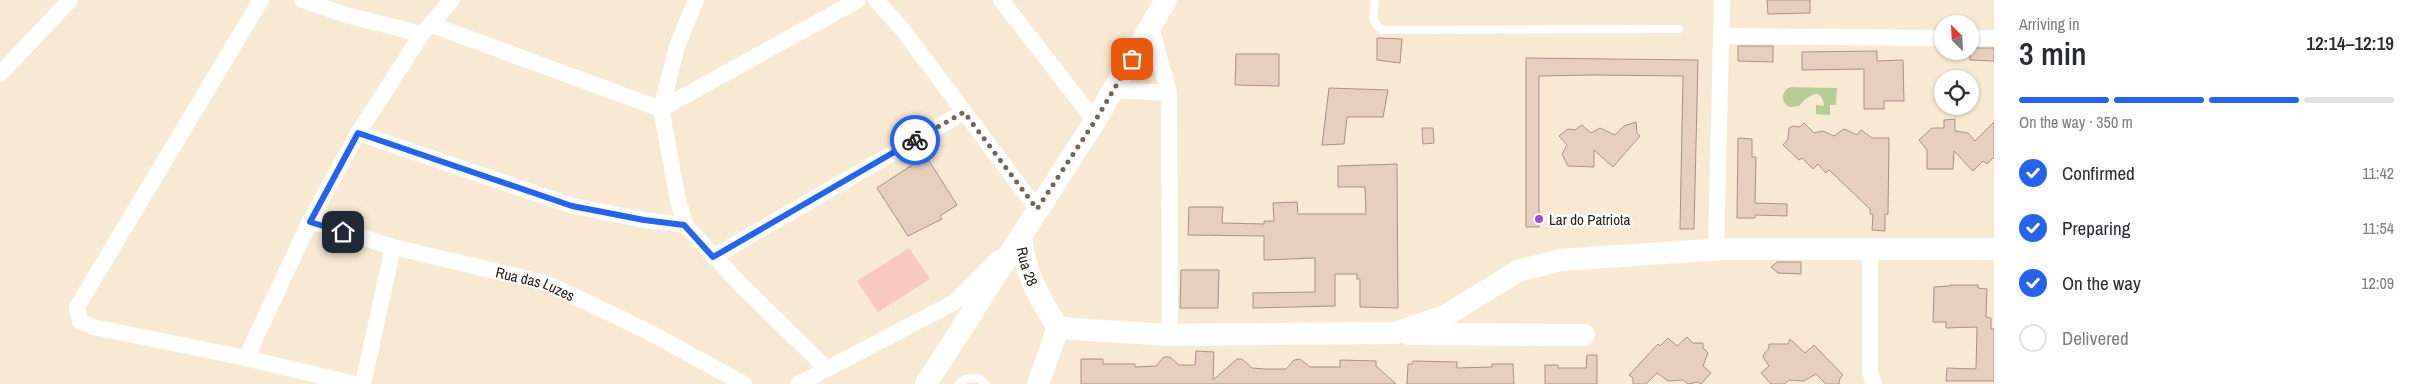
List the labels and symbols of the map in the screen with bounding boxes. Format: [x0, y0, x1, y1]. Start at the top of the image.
north arrow [1934, 15, 1979, 60]
pin [1111, 38, 1153, 80]
courier [890, 115, 940, 165]
place label: Lar do Patriota [1549, 209, 1631, 230]
pin [322, 211, 364, 253]
marker: Lar do Patriota [1533, 213, 1545, 225]
street label: Rua 28 [1012, 245, 1044, 289]
street label: Rua das Luzes [494, 261, 578, 306]

